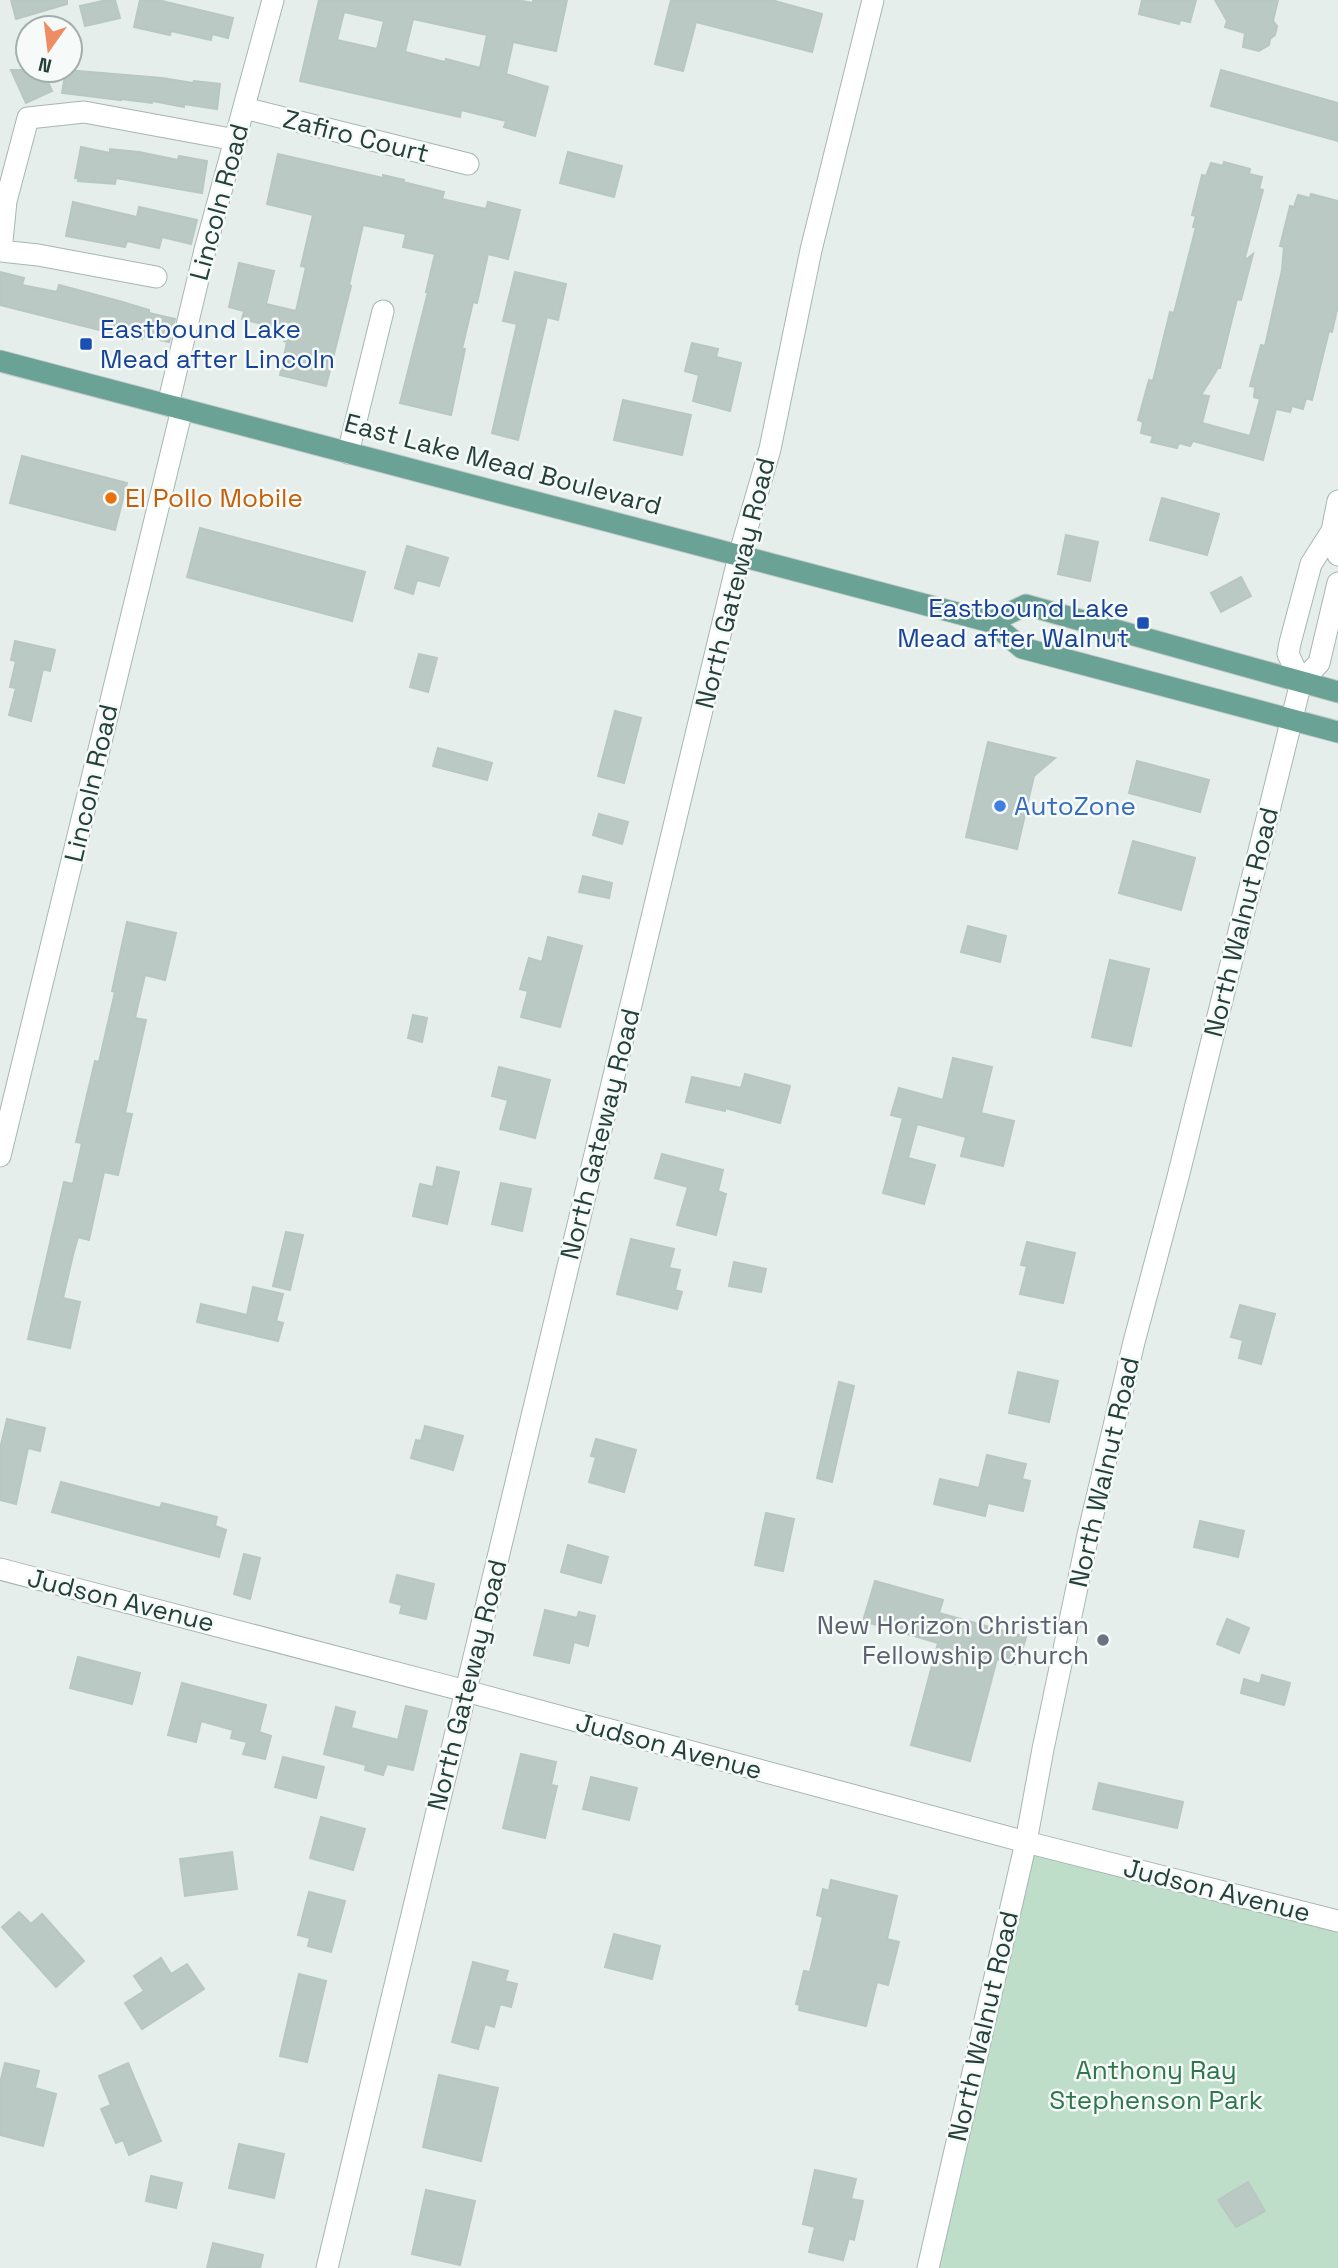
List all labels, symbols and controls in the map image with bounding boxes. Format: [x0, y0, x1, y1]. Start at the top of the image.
north arrow [14, 14, 84, 84]
text: N [36, 51, 54, 79]
street label: Zafiro Court [280, 101, 432, 171]
street label: Lincoln Road [182, 120, 256, 284]
place label: Eastbound Lake Mead after Lincoln [100, 312, 335, 376]
marker: Eastbound Lake Mead after Lincoln [78, 336, 94, 352]
street label: East Lake Mead Boulevard [341, 405, 665, 523]
street label: North Gateway Road [687, 454, 783, 712]
place label: El Pollo Mobile [125, 481, 303, 515]
marker: El Pollo Mobile [103, 490, 119, 506]
place label: Eastbound Lake Mead after Walnut [897, 591, 1129, 655]
marker: Eastbound Lake Mead after Walnut [1135, 615, 1151, 631]
street label: Lincoln Road [56, 701, 126, 865]
place label: AutoZone [1014, 789, 1136, 823]
marker: AutoZone [992, 798, 1008, 814]
street label: North Walnut Road [1196, 804, 1286, 1040]
street label: North Gateway Road [552, 1005, 648, 1263]
street label: North Walnut Road [1061, 1353, 1147, 1591]
street label: North Gateway Road [419, 1556, 515, 1814]
street label: Judson Avenue [24, 1560, 218, 1640]
place label: New Horizon Christian Fellowship Church [817, 1608, 1089, 1672]
marker: New Horizon Christian Fellowship Church [1095, 1632, 1111, 1648]
street label: Judson Avenue [572, 1705, 766, 1787]
street label: Judson Avenue [1120, 1850, 1314, 1930]
street label: North Walnut Road [940, 1907, 1026, 2145]
park label: Anthony Ray Stephenson Park [1049, 2053, 1263, 2117]

